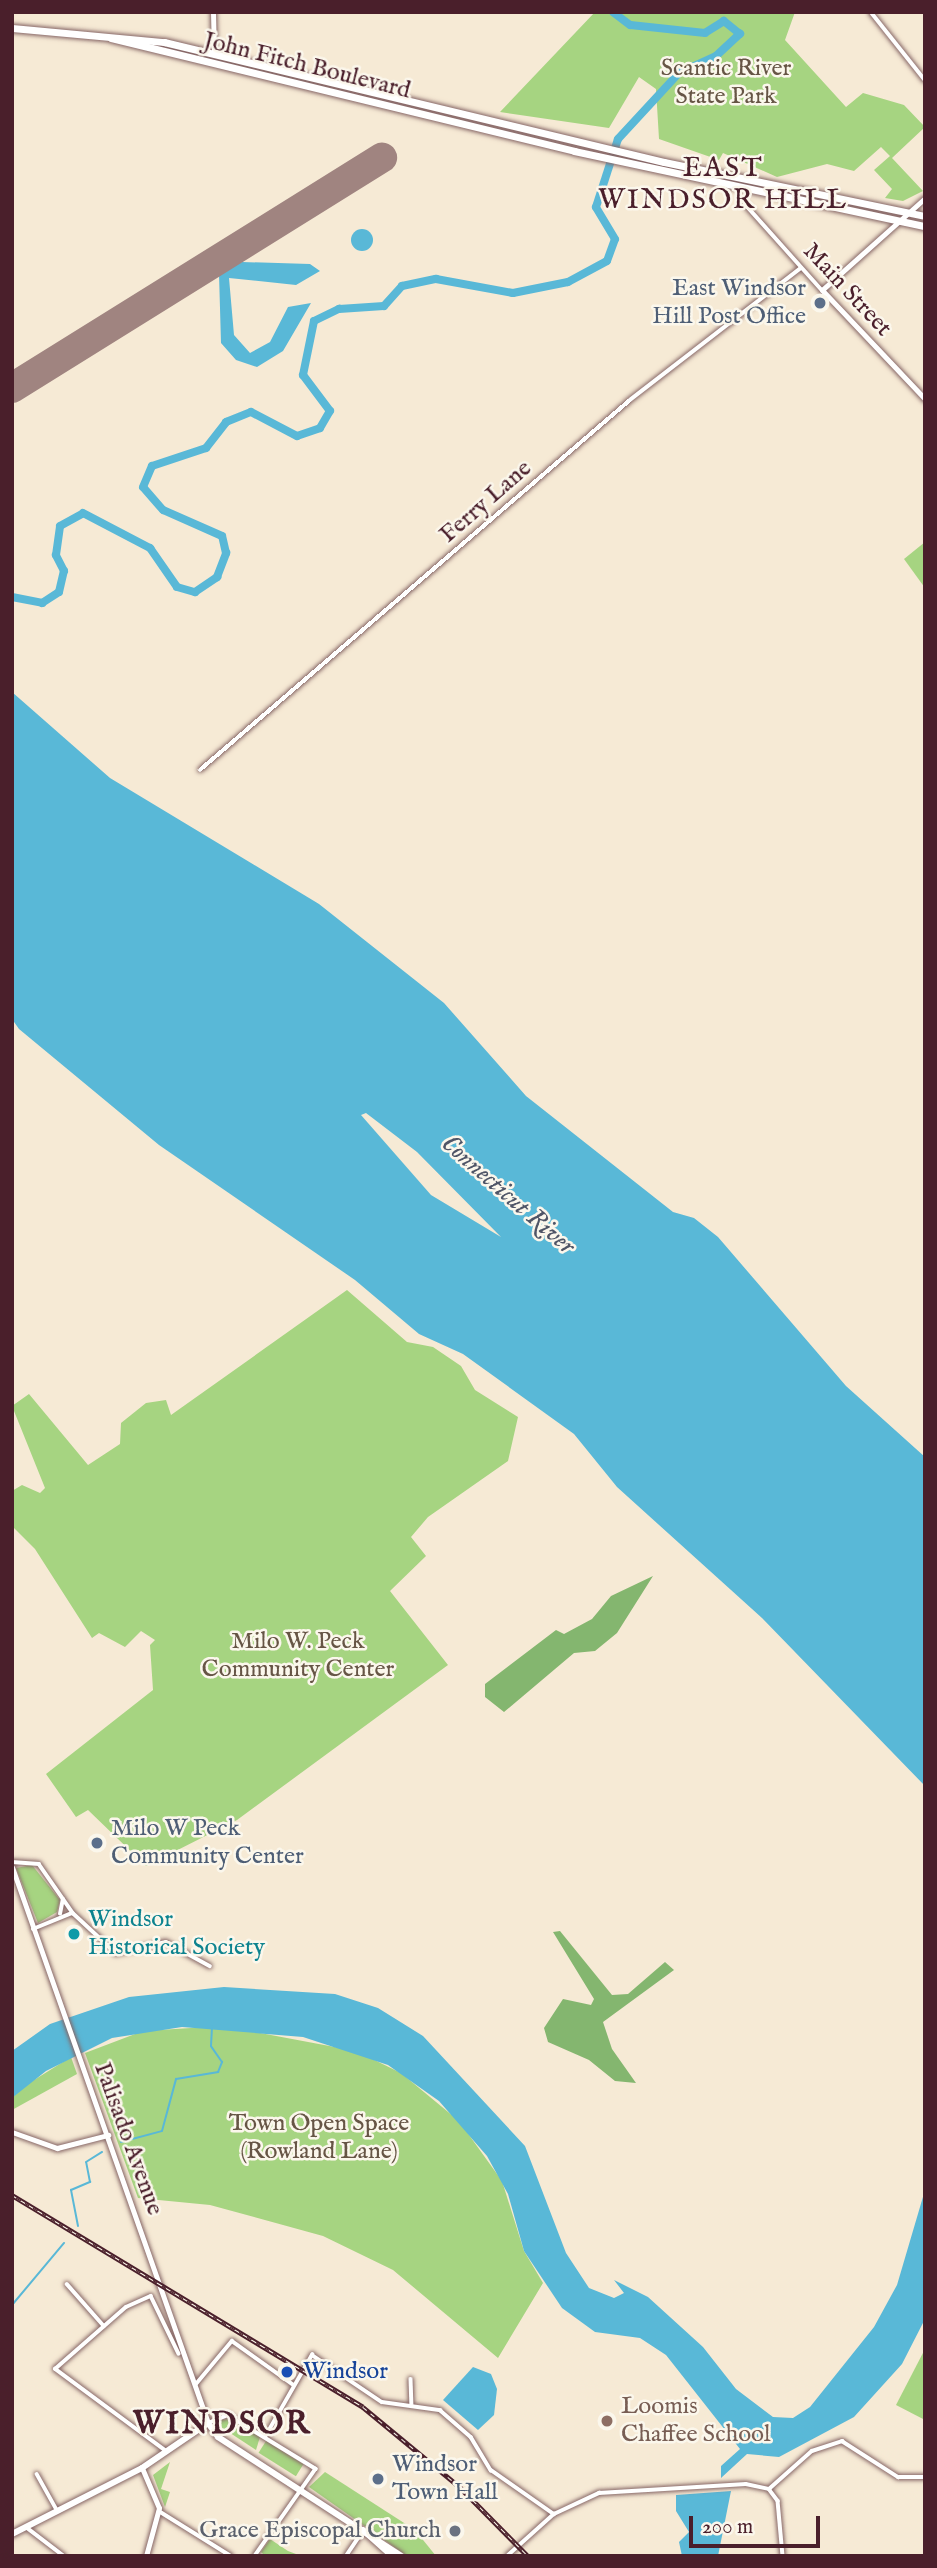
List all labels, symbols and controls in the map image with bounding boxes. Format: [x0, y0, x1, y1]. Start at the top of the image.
street label: John Fitch Boulevard [201, 26, 413, 106]
park label: Scantic River State Park [661, 55, 791, 111]
district label: EAST WINDSOR HILL [600, 152, 846, 218]
street label: Main Street [797, 237, 897, 343]
place label: East Windsor Hill Post Office [652, 275, 806, 331]
marker: East Windsor Hill Post Office [812, 295, 828, 311]
street label: Ferry Lane [434, 454, 538, 550]
water label: Connecticut River [435, 1128, 581, 1262]
park label: Milo W. Peck Community Center [202, 1628, 394, 1684]
place label: Milo W Peck Community Center [111, 1815, 304, 1871]
marker: Milo W Peck Community Center [89, 1835, 105, 1851]
place label: Windsor Historical Society [88, 1906, 265, 1962]
marker: Windsor Historical Society [66, 1926, 82, 1942]
street label: Palisado Avenue [87, 2059, 169, 2219]
park label: Town Open Space (Rowland Lane) [229, 2110, 409, 2166]
place label: Windsor [303, 2358, 388, 2386]
marker: Windsor [277, 2362, 297, 2382]
place label: Loomis Chaffee School [621, 2393, 770, 2449]
district label: WINDSOR [134, 2406, 310, 2444]
marker: Loomis Chaffee School [599, 2413, 615, 2429]
place label: Windsor Town Hall [392, 2451, 498, 2507]
marker: Windsor Town Hall [370, 2471, 386, 2487]
scale bar [692, 2502, 823, 2546]
text: 200 m [702, 2514, 753, 2541]
place label: Grace Episcopal Church [199, 2517, 441, 2545]
marker: Grace Episcopal Church [447, 2523, 463, 2539]

